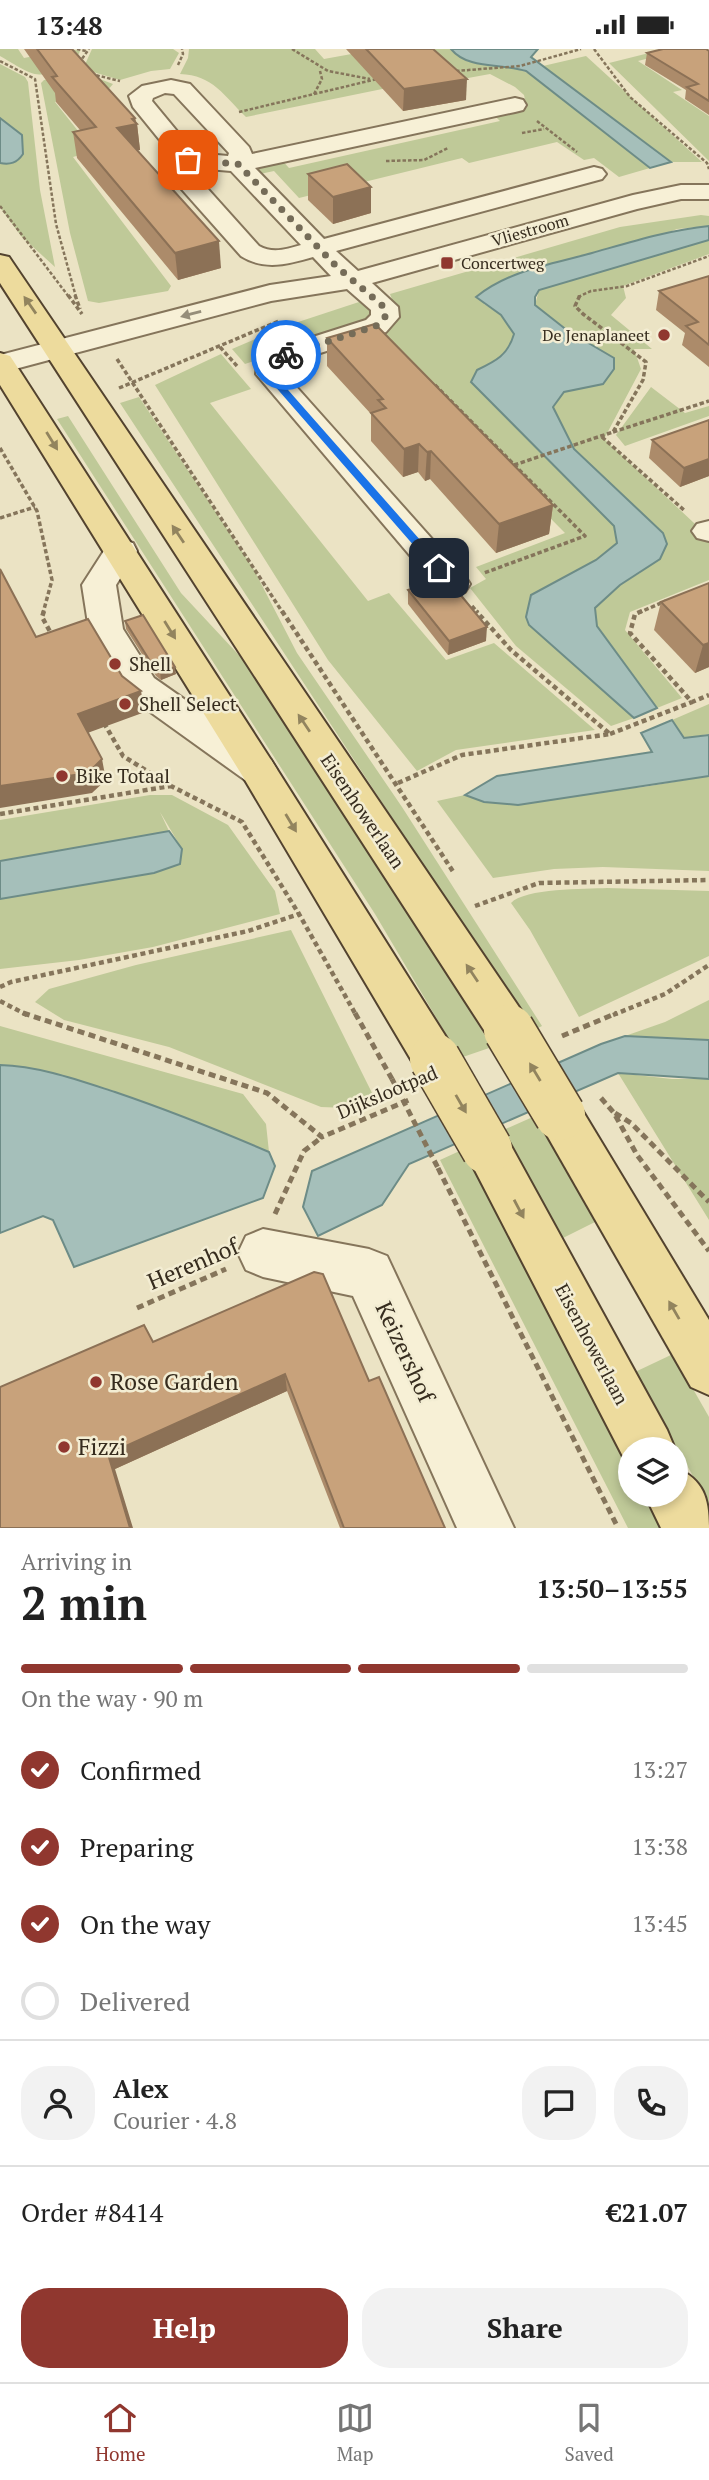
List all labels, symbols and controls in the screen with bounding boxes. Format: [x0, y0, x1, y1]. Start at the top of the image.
text: 13:48 [35, 8, 103, 42]
pin [158, 130, 218, 190]
icon: bag [169, 141, 207, 179]
street label: Vliestroom [489, 208, 571, 251]
place label: Concertweg [461, 252, 545, 274]
marker: Concertweg [439, 255, 455, 271]
one-way arrow [23, 296, 37, 314]
one-way arrow [180, 309, 202, 320]
courier [251, 320, 321, 390]
place label: De Jenaplaneet [542, 324, 650, 346]
marker: De Jenaplaneet [656, 327, 672, 343]
icon: bike [267, 336, 305, 374]
one-way arrow [45, 431, 58, 451]
one-way arrow [171, 525, 185, 543]
pin [409, 538, 469, 598]
icon: home [420, 549, 458, 587]
one-way arrow [164, 620, 177, 639]
place label: Shell [129, 651, 171, 676]
marker: Shell [107, 656, 123, 672]
place label: Shell Select [139, 691, 237, 716]
marker: Shell Select [117, 696, 133, 712]
one-way arrow [298, 713, 311, 733]
street label: Eisenhowerlaan [316, 748, 411, 873]
place label: Bike Totaal [76, 763, 170, 788]
marker: Bike Totaal [54, 768, 70, 784]
one-way arrow [284, 813, 297, 832]
one-way arrow [465, 963, 478, 983]
street label: Dijkslootpad [333, 1059, 441, 1124]
one-way arrow [528, 1063, 541, 1082]
one-way arrow [455, 1094, 467, 1113]
one-way arrow [513, 1199, 525, 1219]
street label: Herenhof [142, 1230, 245, 1297]
street label: Eisenhowerlaan [550, 1279, 635, 1409]
street label: Keizershof [369, 1296, 443, 1409]
one-way arrow [668, 1300, 681, 1319]
place label: Rose Garden [110, 1366, 239, 1397]
marker: Rose Garden [88, 1374, 104, 1390]
place label: Fizzi [78, 1431, 126, 1462]
map controls [618, 1437, 688, 1507]
button: layers [618, 1437, 688, 1507]
marker: Fizzi [56, 1439, 72, 1455]
text: Arriving in [21, 1546, 132, 1577]
text: 13:50–13:55 [536, 1571, 688, 1605]
text: 2 min [21, 1572, 147, 1633]
text: On the way · 90 m [21, 1683, 203, 1714]
icon: check [21, 1751, 59, 1789]
text: Confirmed [80, 1753, 201, 1787]
text: 13:27 [631, 1754, 688, 1785]
icon: check [21, 1828, 59, 1866]
text: Preparing [80, 1830, 193, 1864]
text: 13:38 [631, 1831, 688, 1862]
icon: check [21, 1905, 59, 1943]
text: On the way [80, 1907, 211, 1941]
text: 13:45 [631, 1908, 688, 1939]
text: Delivered [80, 1984, 190, 2018]
button: person [21, 2066, 95, 2140]
button: chat [522, 2066, 596, 2140]
button: phone [614, 2066, 688, 2140]
text: Alex [113, 2071, 169, 2105]
text: Courier · 4.8 [113, 2105, 237, 2136]
text: Order #8414 [21, 2195, 163, 2229]
text: €21.07 [607, 2195, 688, 2229]
button: Help [21, 2288, 348, 2368]
button: Share [362, 2288, 688, 2368]
tab: Home [95, 2399, 146, 2466]
tab: Map [336, 2399, 374, 2466]
tab: Saved [565, 2399, 614, 2466]

